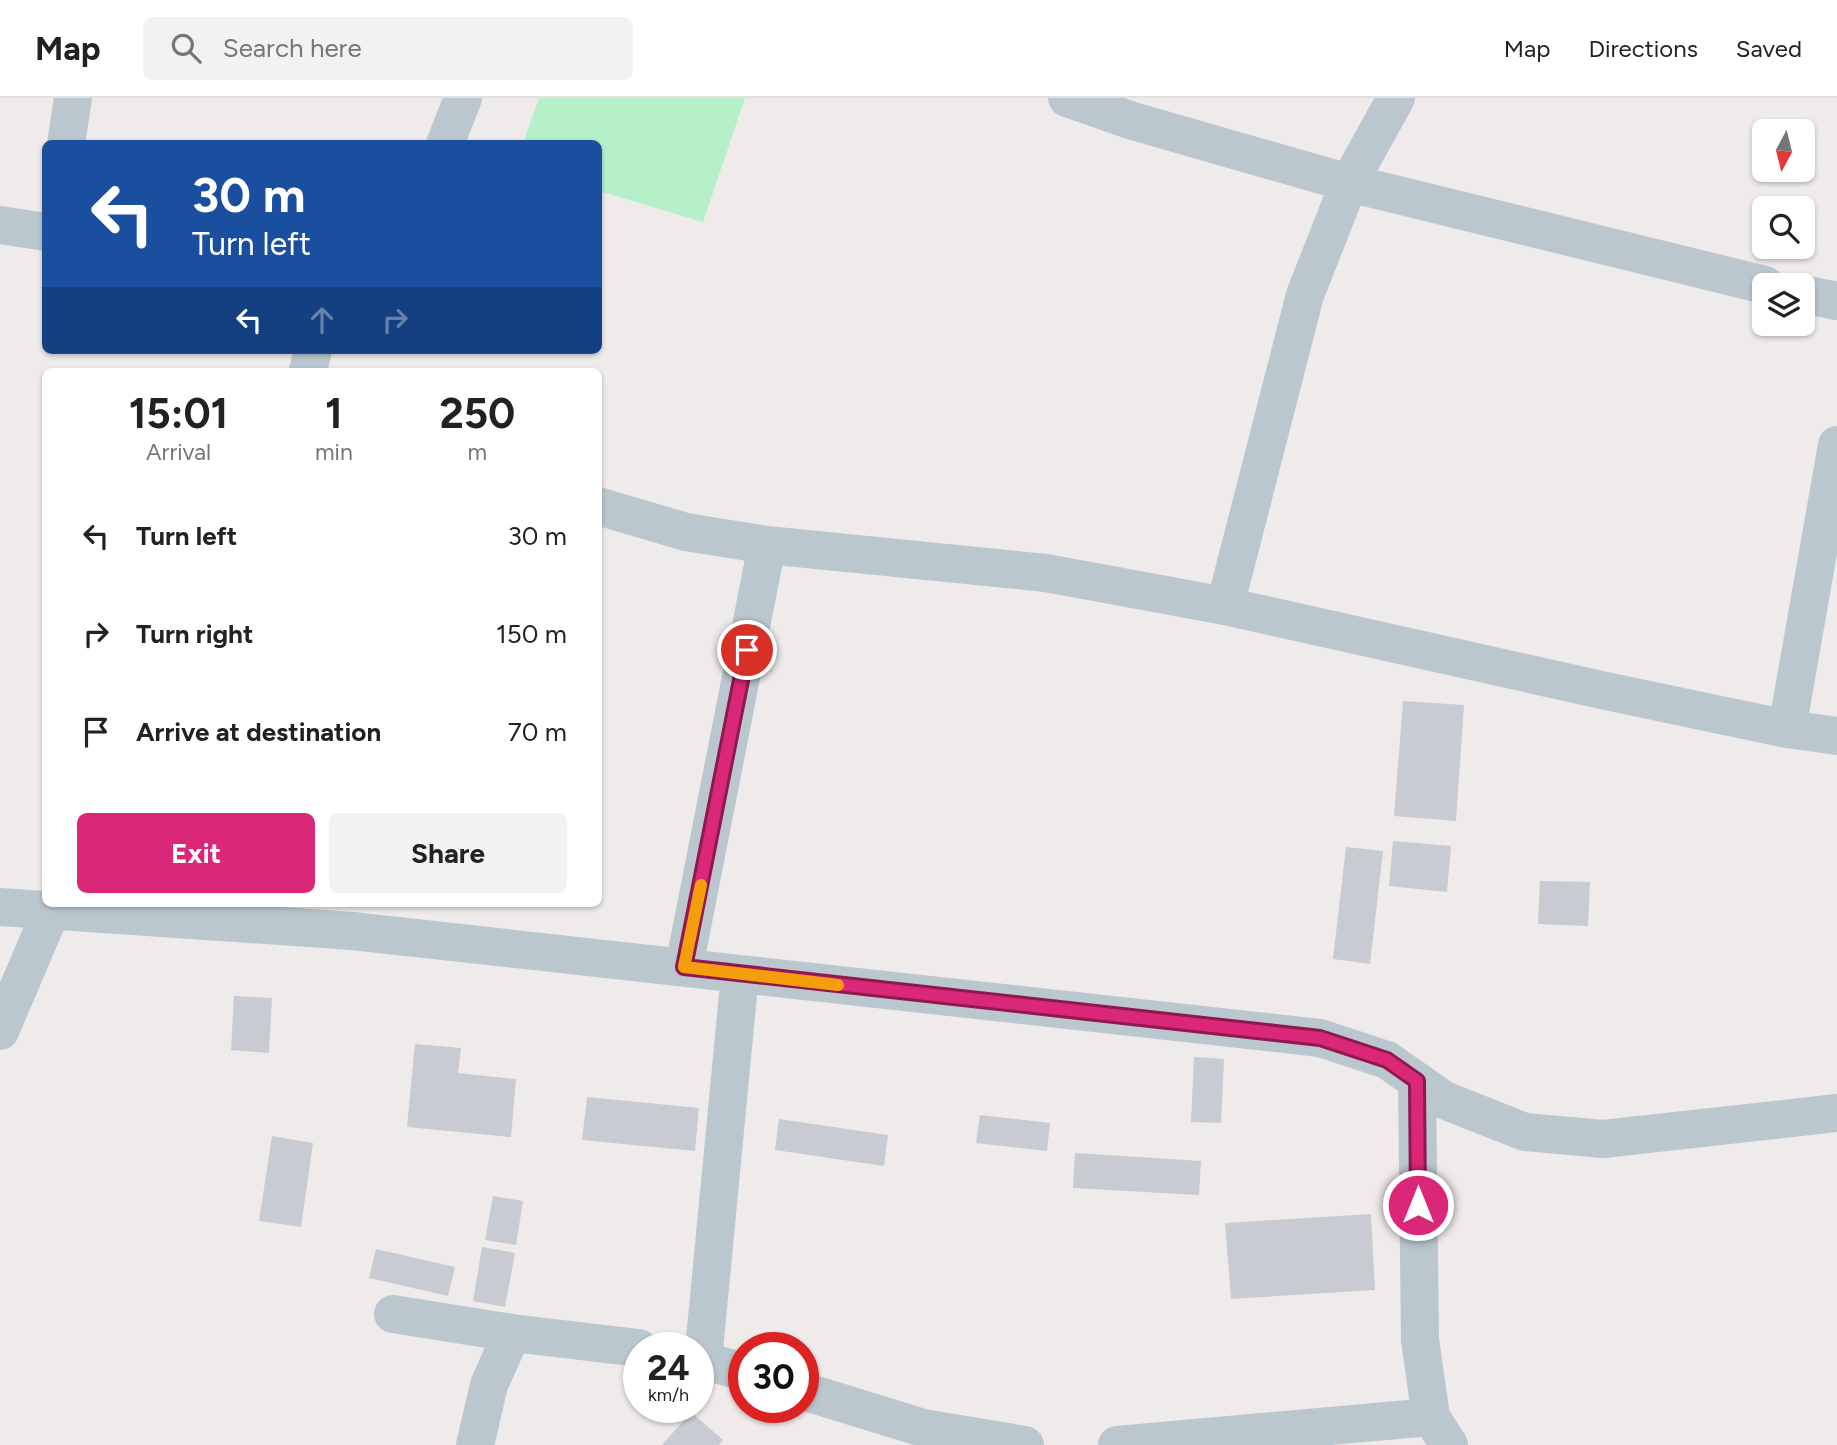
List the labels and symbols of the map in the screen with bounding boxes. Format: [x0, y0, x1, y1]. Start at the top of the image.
north arrow [1752, 119, 1815, 182]
pin [717, 620, 777, 680]
position arrow [1381, 1168, 1455, 1242]
speed limit sign: 30 [728, 1332, 819, 1423]

